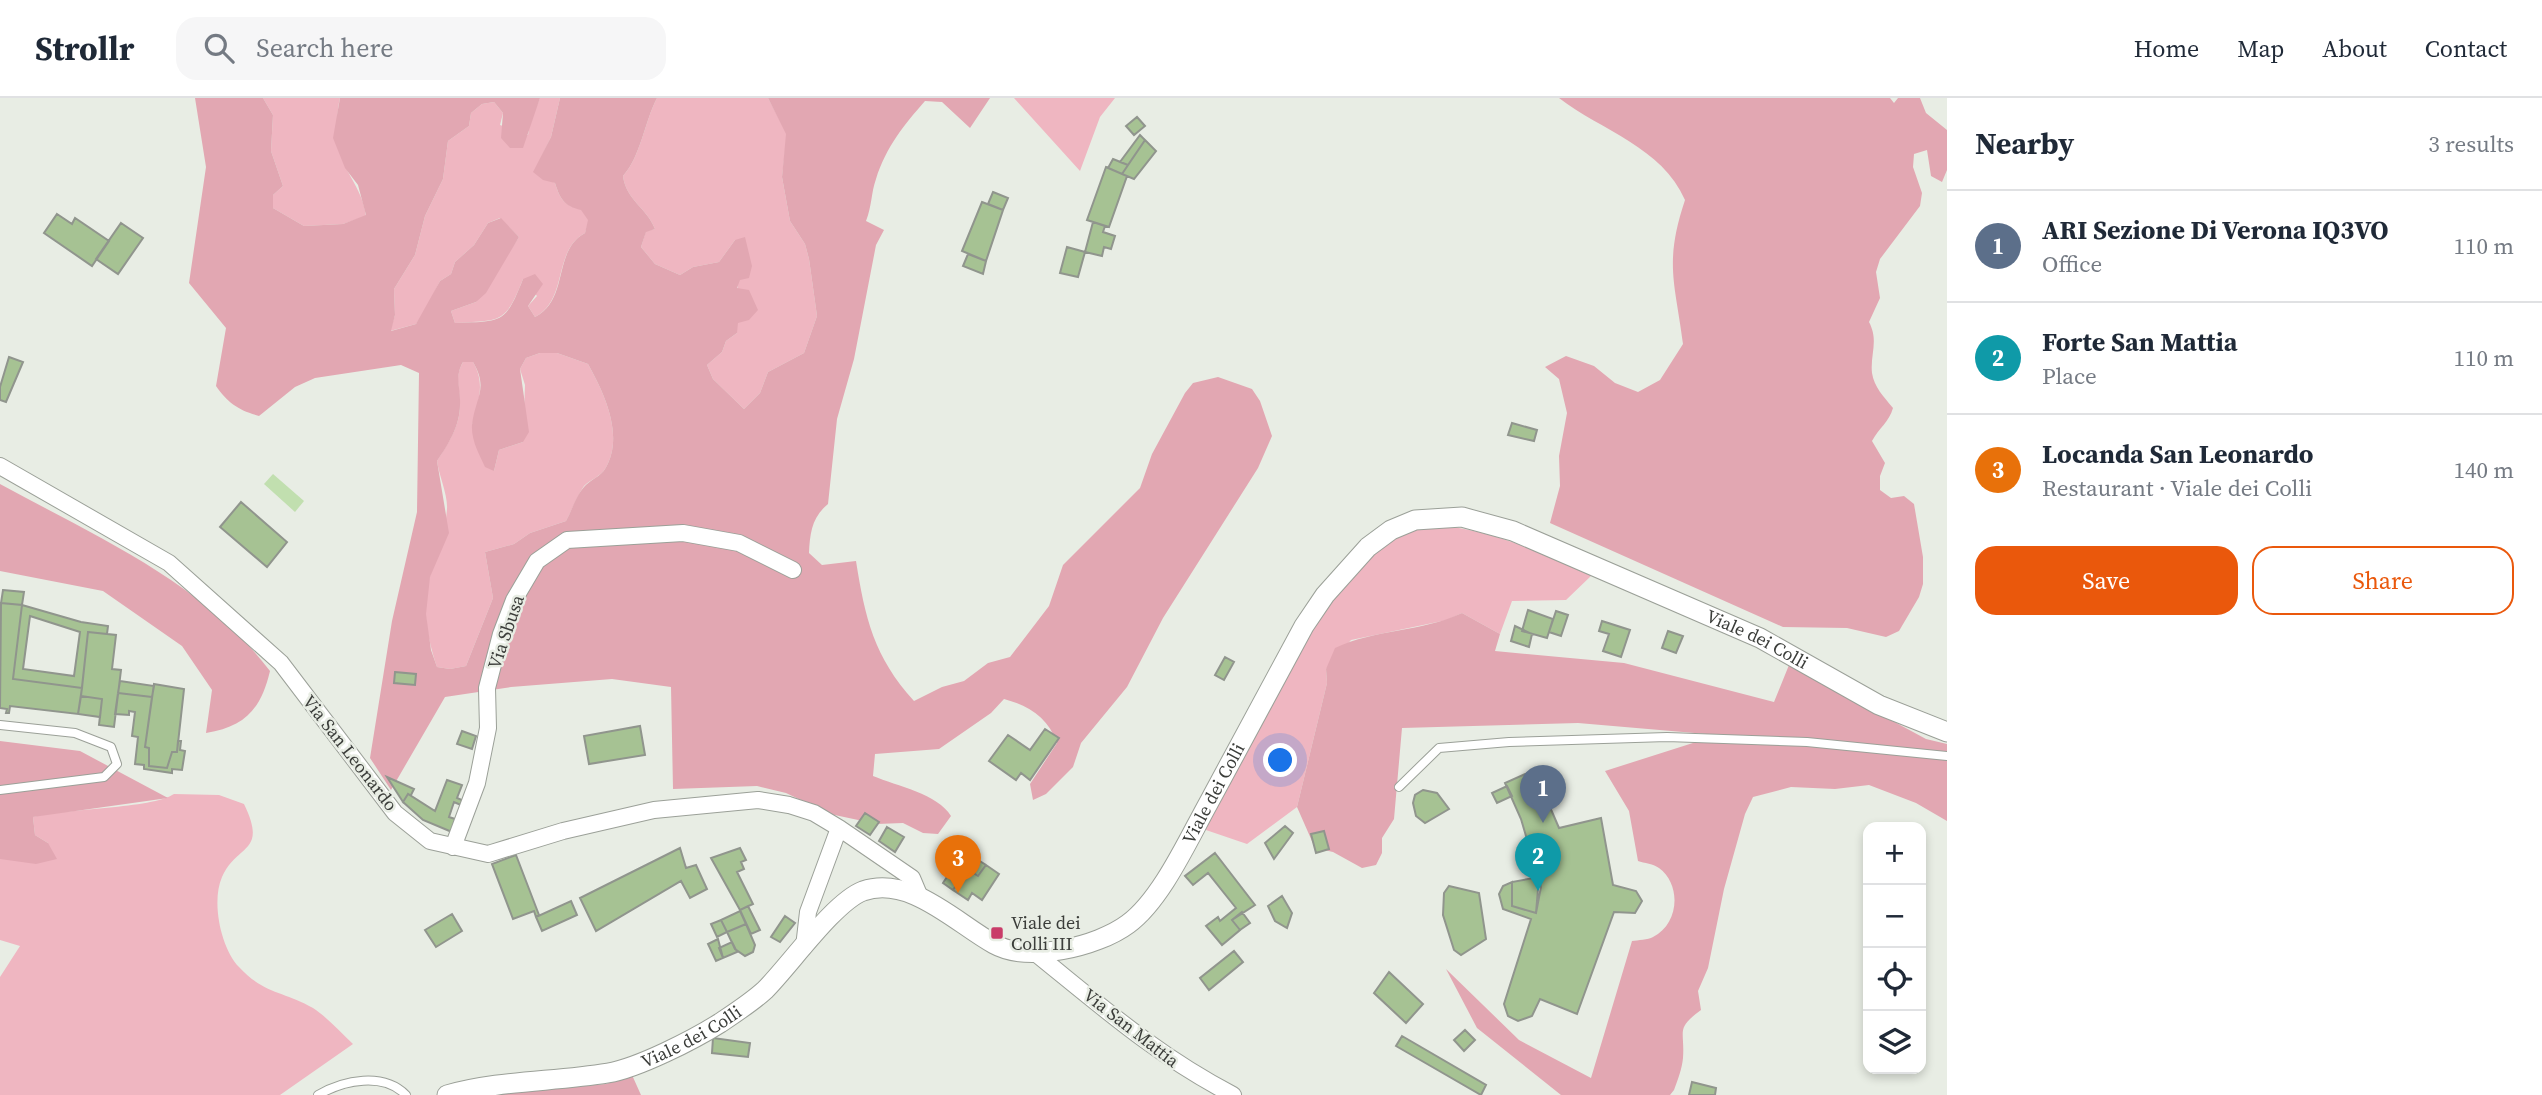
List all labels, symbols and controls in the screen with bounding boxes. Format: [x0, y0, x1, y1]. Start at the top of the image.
search box [176, 17, 666, 80]
text: Strollr [35, 26, 134, 71]
icon: search [200, 29, 238, 67]
text: Search here [256, 30, 393, 66]
text: Home [2134, 32, 2199, 65]
text: Map [2237, 32, 2284, 65]
text: About [2322, 32, 2387, 65]
text: Contact [2425, 32, 2507, 65]
text: Nearby [1975, 123, 2074, 164]
text: 3 results [2428, 128, 2514, 160]
text: ARI Sezione Di Verona IQ3VO [2042, 212, 2389, 248]
text: 1 [1992, 230, 2004, 262]
text: 110 m [2453, 230, 2514, 262]
text: Office [2042, 248, 2102, 280]
text: Forte San Mattia [2042, 324, 2237, 360]
text: 2 [1992, 342, 2004, 374]
text: 110 m [2453, 342, 2514, 374]
text: Place [2042, 360, 2097, 392]
text: Locanda San Leonardo [2042, 436, 2314, 472]
text: 3 [1992, 454, 2004, 486]
text: 140 m [2453, 454, 2514, 486]
text: Restaurant · Viale dei Colli [2042, 472, 2312, 504]
button: Save [1975, 546, 2238, 615]
button: Share [2252, 546, 2514, 615]
street label: Via Sbusa [481, 591, 530, 672]
street label: Viale dei Colli [1702, 603, 1813, 675]
street label: Via San Leonardo [297, 689, 404, 816]
street label: Viale dei Colli [1176, 738, 1250, 848]
your location [1263, 743, 1297, 777]
pin: 1 [1520, 765, 1566, 823]
map controls [1863, 822, 1926, 1074]
button: + [1863, 822, 1926, 885]
pin: 2 [1515, 833, 1561, 891]
pin: 3 [935, 835, 981, 893]
button: − [1863, 885, 1926, 948]
place label: Viale dei Colli III [1011, 910, 1081, 956]
marker: Viale dei Colli III [989, 925, 1005, 941]
button: locate [1863, 948, 1926, 1011]
street label: Via San Mattia [1078, 982, 1185, 1073]
street label: Viale dei Colli [637, 999, 746, 1074]
button: layers [1863, 1011, 1926, 1074]

